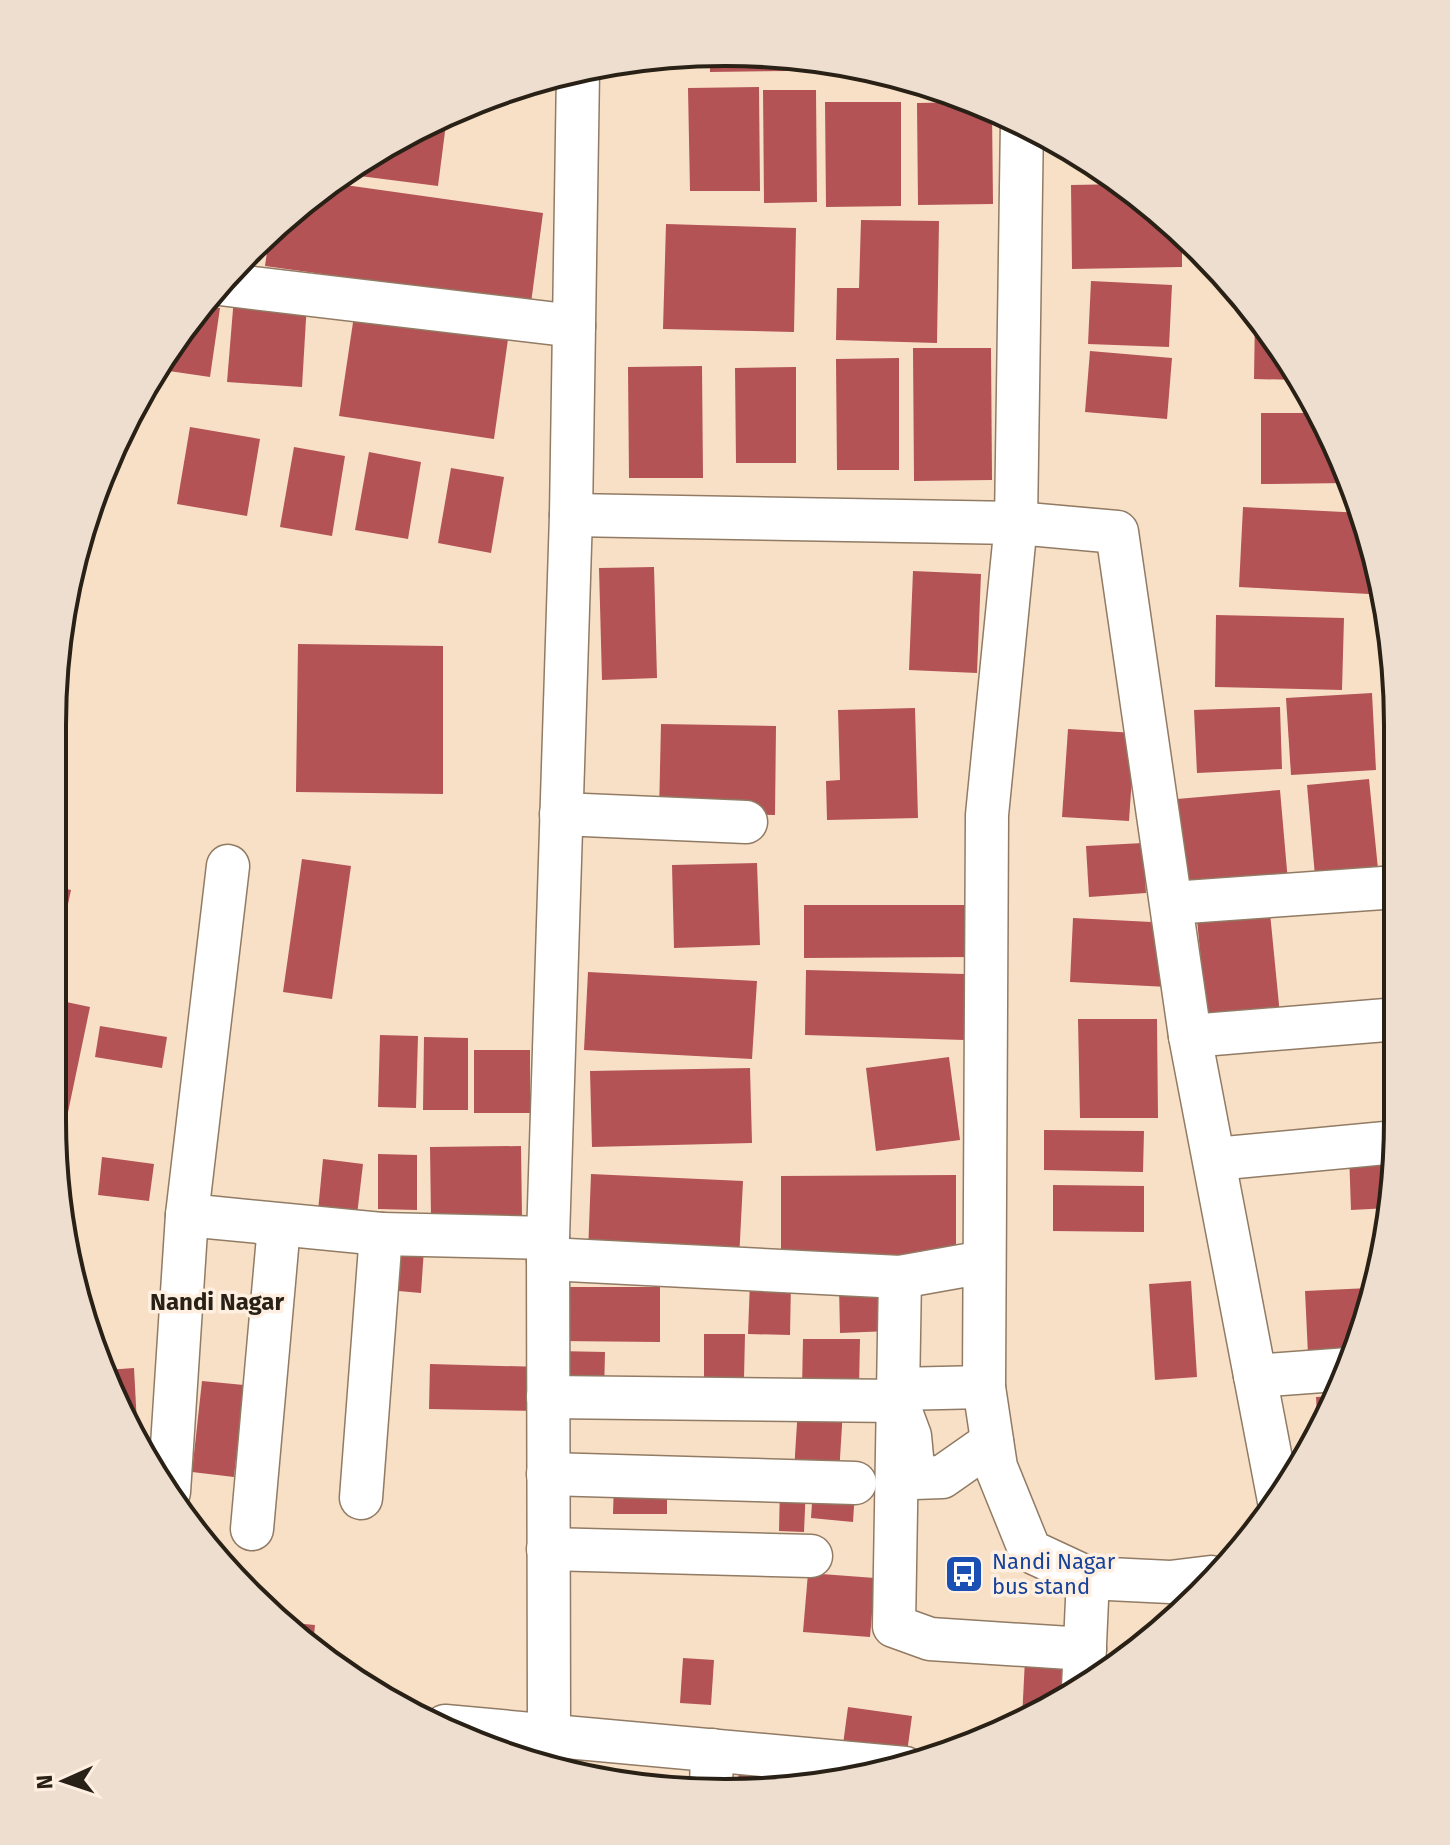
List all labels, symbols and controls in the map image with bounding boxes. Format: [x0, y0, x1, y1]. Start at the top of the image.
district label: Nandi Nagar [150, 1288, 284, 1316]
place label: Nandi Nagar bus stand [992, 1548, 1116, 1600]
bus stop icon: Nandi Nagar bus stand [943, 1553, 985, 1595]
north arrow [24, 1741, 104, 1821]
text: N [31, 1774, 58, 1790]

